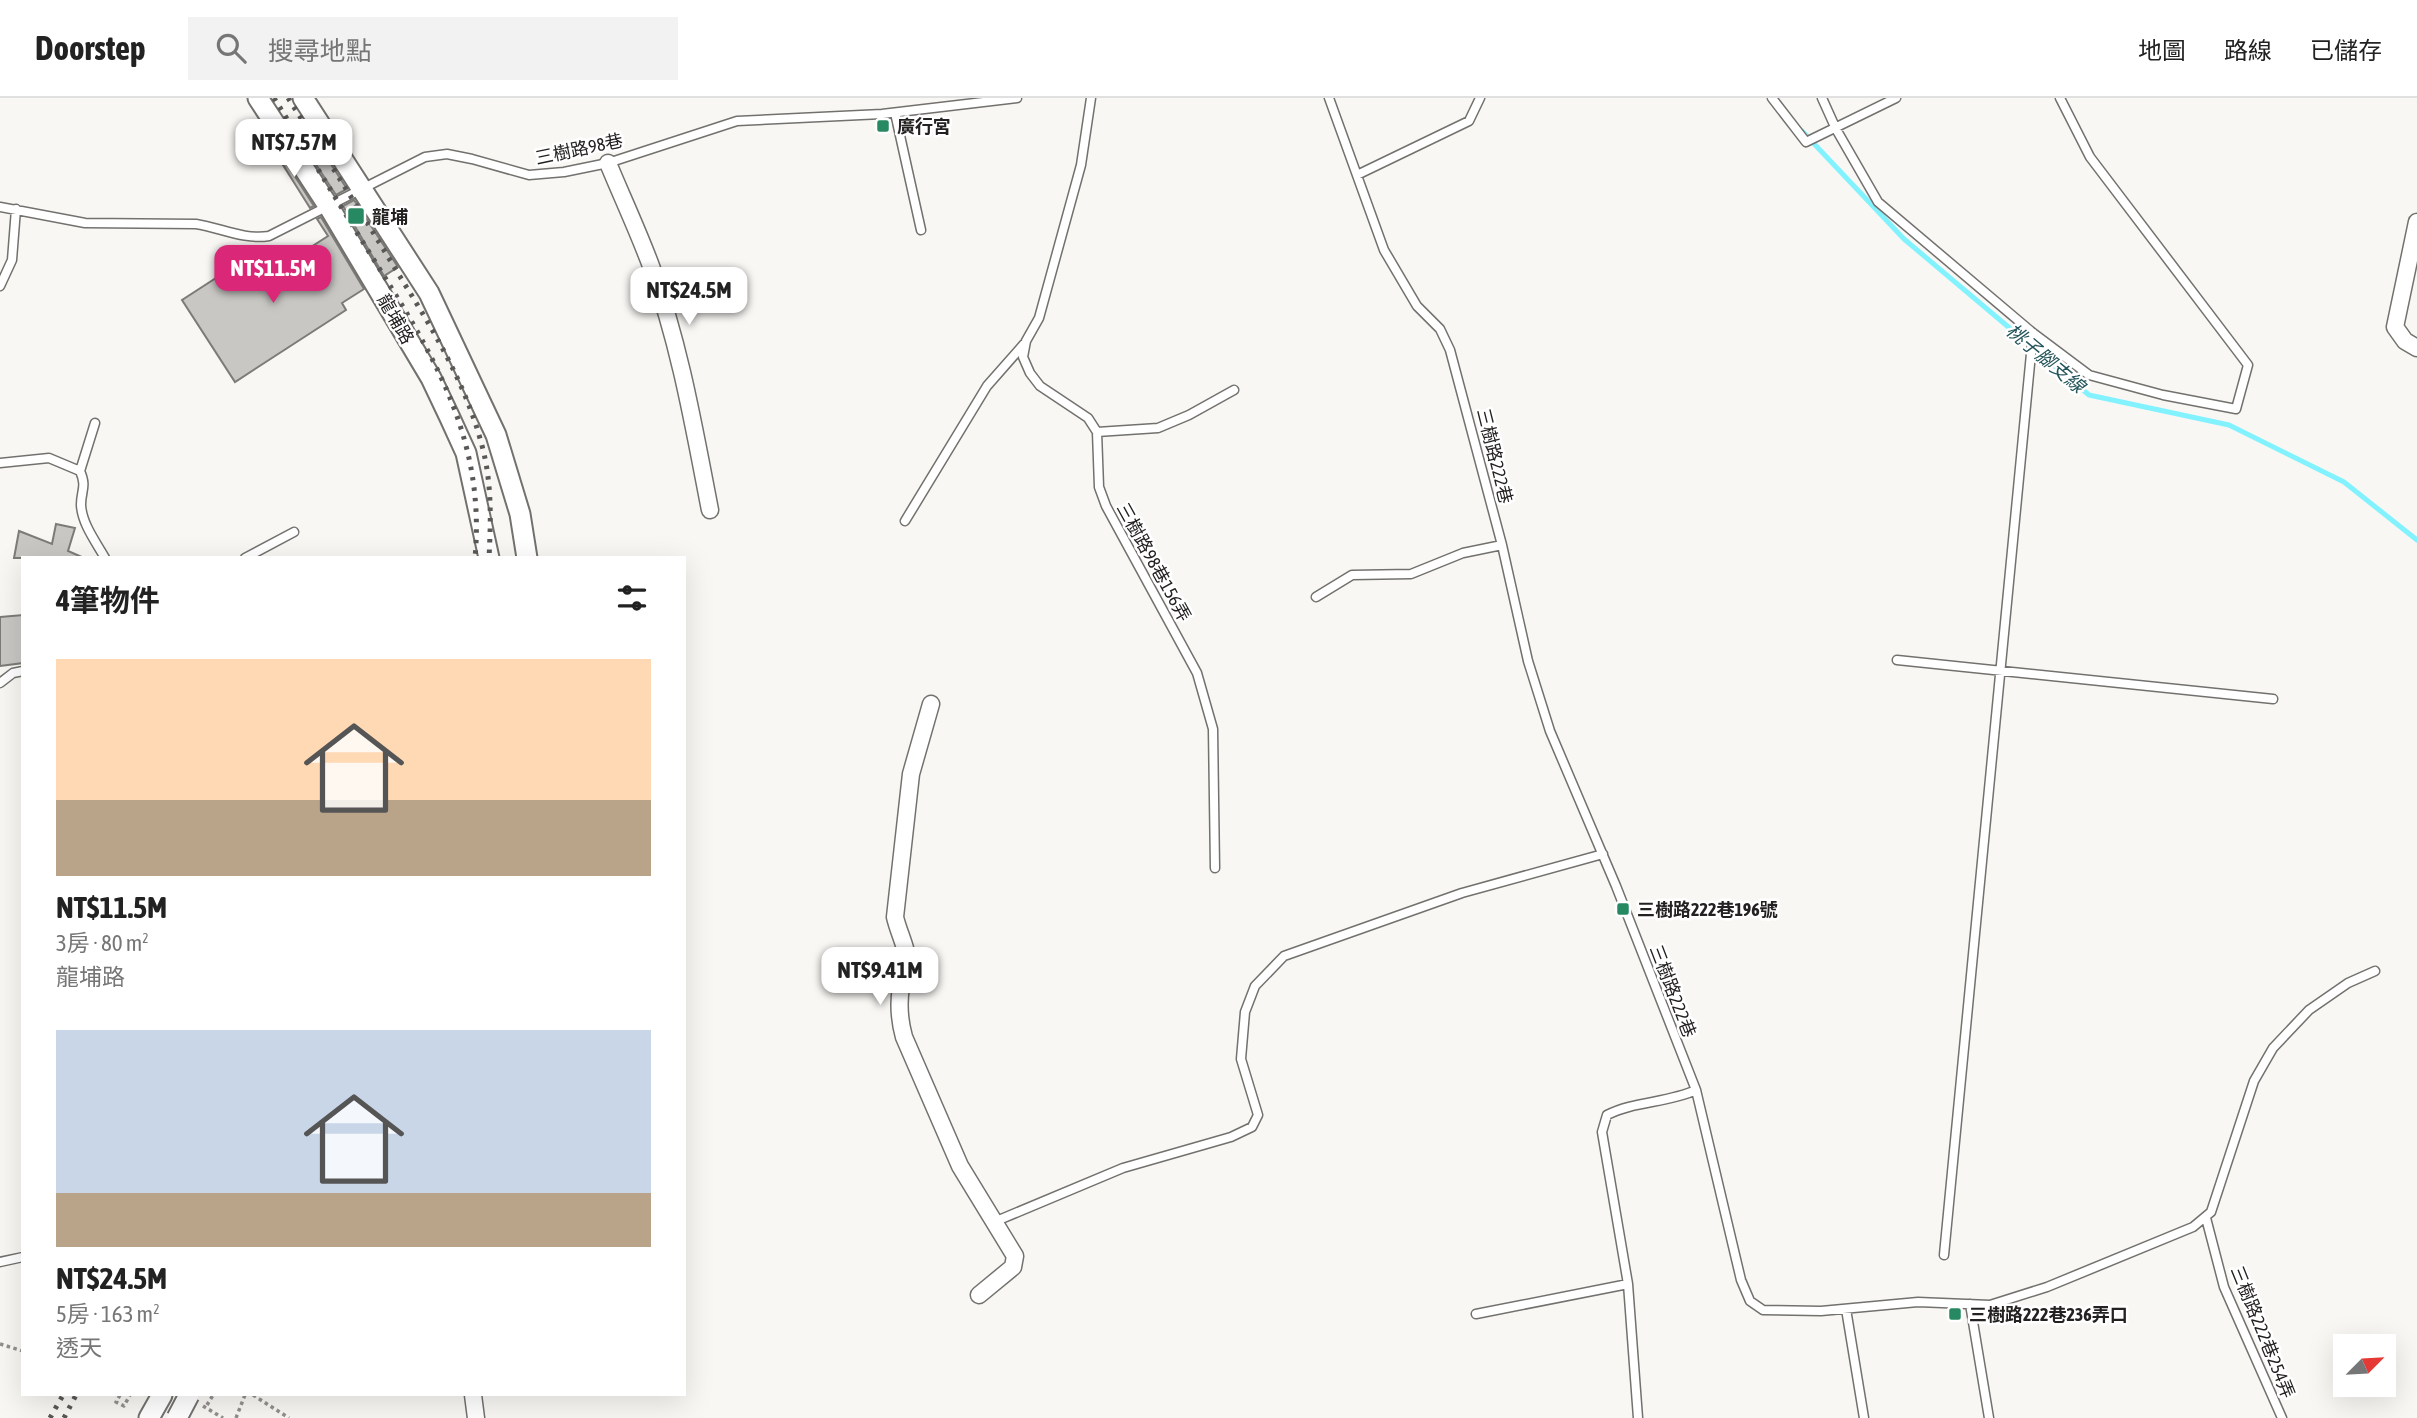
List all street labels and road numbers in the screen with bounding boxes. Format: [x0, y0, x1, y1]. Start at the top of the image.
street label: 三樹路98巷 [533, 129, 625, 169]
street label: 龍埔路 [373, 290, 419, 348]
street label: 三樹路222巷 [1473, 406, 1517, 506]
street label: 三樹路98巷156弄 [1113, 499, 1195, 625]
street label: 三樹路222巷 [1646, 942, 1700, 1040]
street label: 三樹路222巷254弄 [2227, 1263, 2299, 1401]

